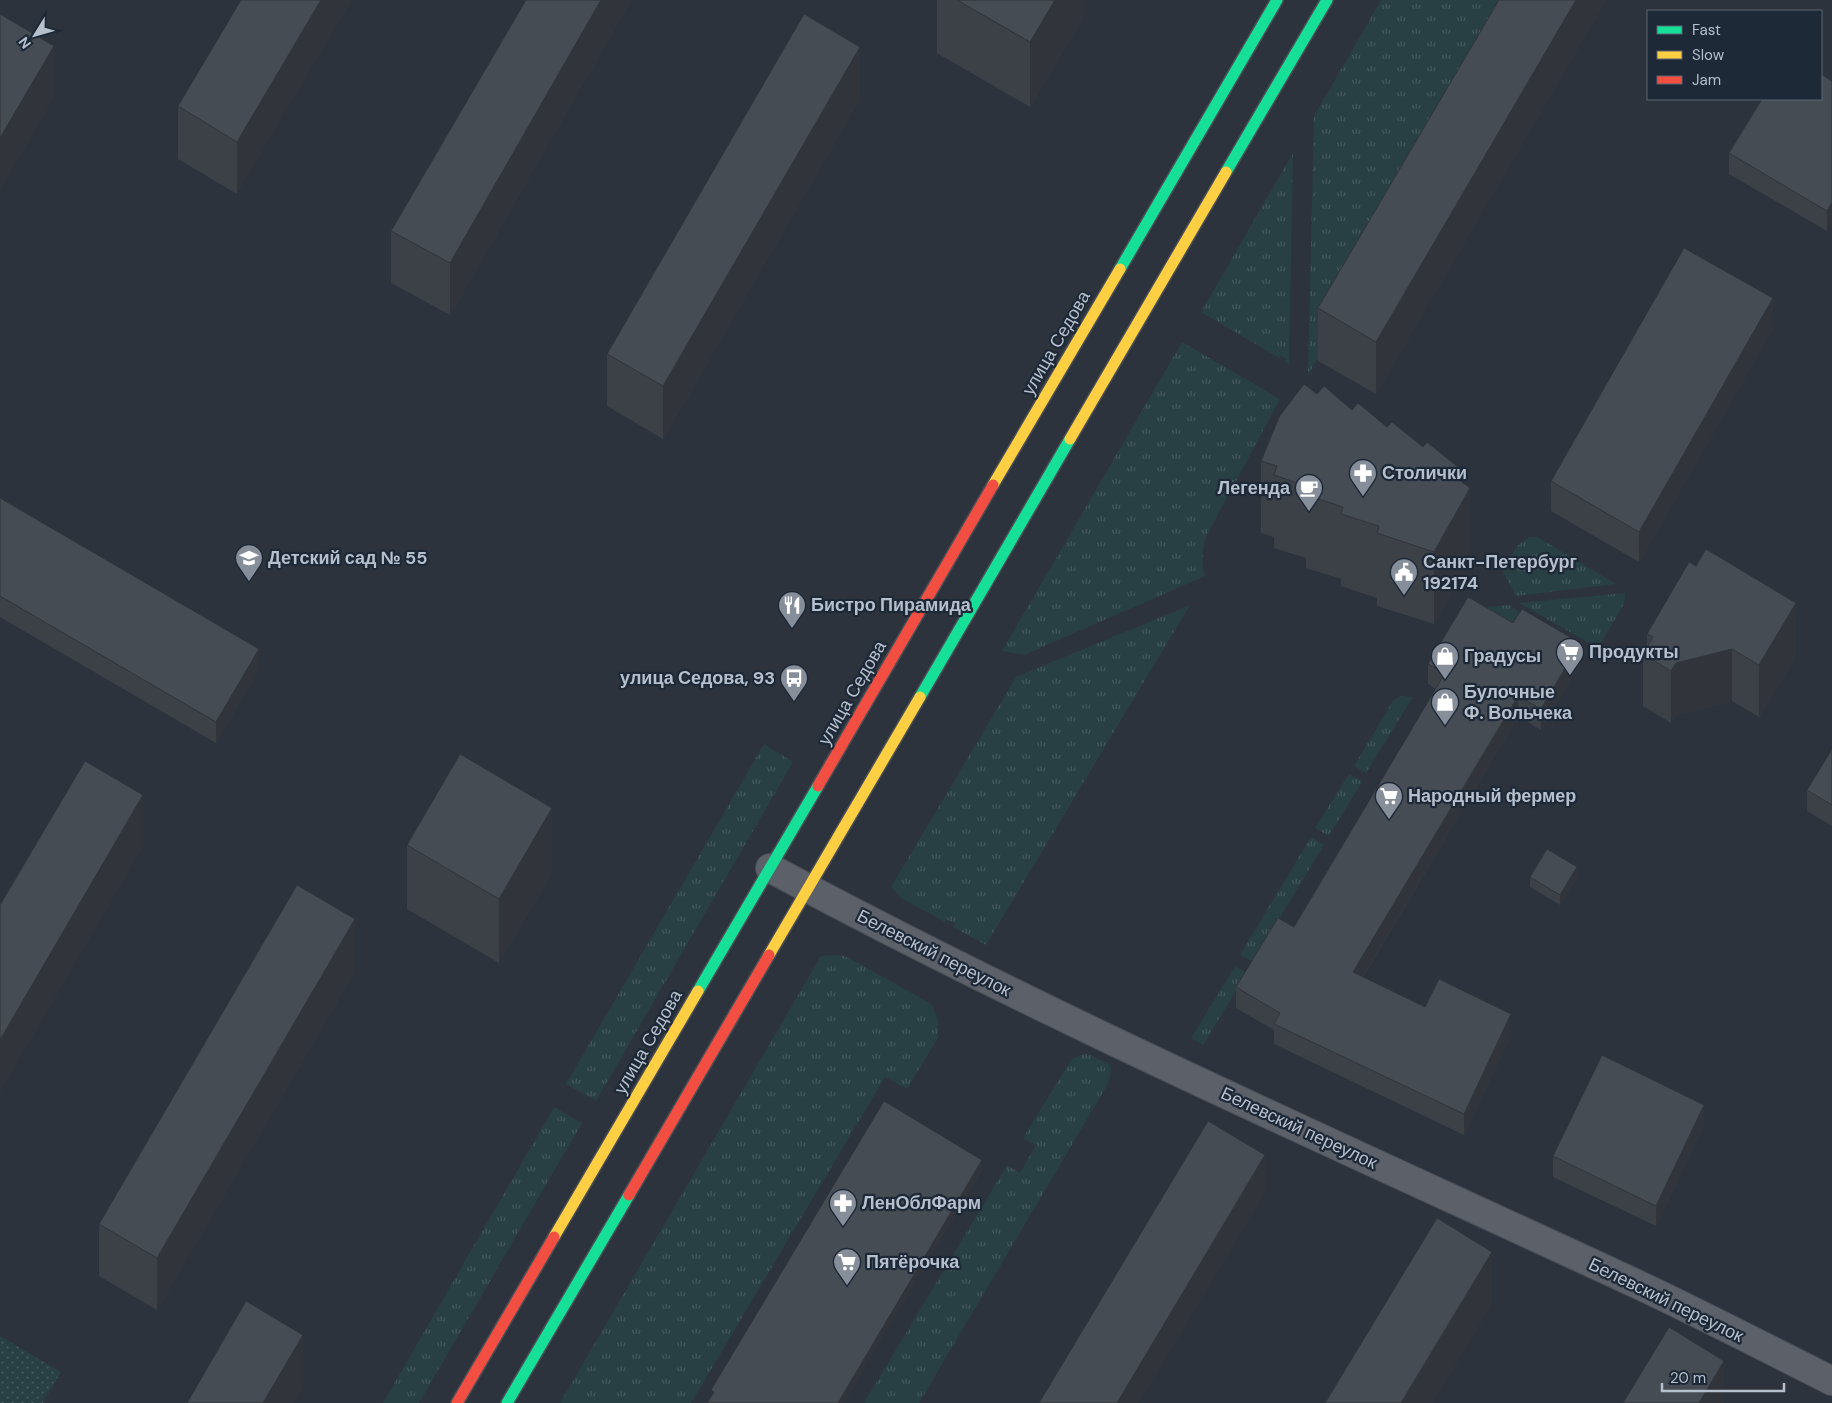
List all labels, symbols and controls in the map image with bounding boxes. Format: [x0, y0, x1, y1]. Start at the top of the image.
north arrow [10, 10, 60, 60]
legend [1647, 10, 1822, 100]
text: Fast [1692, 20, 1721, 40]
text: N [14, 33, 35, 52]
text: Slow [1692, 45, 1725, 65]
text: Jam [1692, 70, 1721, 90]
street label: улица Седова [1016, 286, 1096, 400]
pharmacy icon: Столички [1348, 458, 1378, 497]
place label: Столички [1382, 461, 1467, 485]
cafe icon: Легенда [1294, 473, 1324, 512]
place label: Легенда [1218, 476, 1291, 500]
school or university icon: Детский сад № 55 [234, 543, 264, 582]
place label: Детский сад № 55 [268, 546, 427, 570]
place label: Санкт-Петербург 192174 [1423, 550, 1577, 595]
public building icon: Санкт-Петербург 192174 [1389, 557, 1419, 596]
restaurant icon: Бистро Пирамида [777, 590, 807, 629]
place label: Бистро Пирамида [811, 593, 972, 617]
street label: улица Седова [812, 636, 892, 750]
supermarket icon: Продукты [1555, 637, 1585, 676]
place label: Продукты [1589, 640, 1679, 664]
shop icon: Градусы [1430, 641, 1460, 680]
place label: Градусы [1464, 644, 1541, 668]
bus stop icon: улица Седова, 93 [779, 663, 809, 702]
place label: улица Седова, 93 [620, 666, 775, 690]
place label: Булочные Ф. Вольчека [1464, 680, 1573, 725]
shop icon: Булочные Ф. Вольчека [1430, 687, 1460, 726]
supermarket icon: Народный фермер [1374, 781, 1404, 820]
place label: Народный фермер [1408, 784, 1576, 808]
street label: Белевский переулок [853, 904, 1015, 1002]
street label: улица Седова [608, 985, 688, 1099]
street label: Белевский переулок [1217, 1081, 1381, 1175]
pharmacy icon: ЛенОблФарм [828, 1188, 858, 1227]
place label: ЛенОблФарм [862, 1191, 981, 1215]
supermarket icon: Пятёрочка [832, 1247, 862, 1286]
place label: Пятёрочка [866, 1250, 960, 1274]
street label: Белевский переулок [1584, 1252, 1748, 1348]
scale bar [1662, 1360, 1784, 1392]
text: 20 m [1670, 1368, 1706, 1388]

